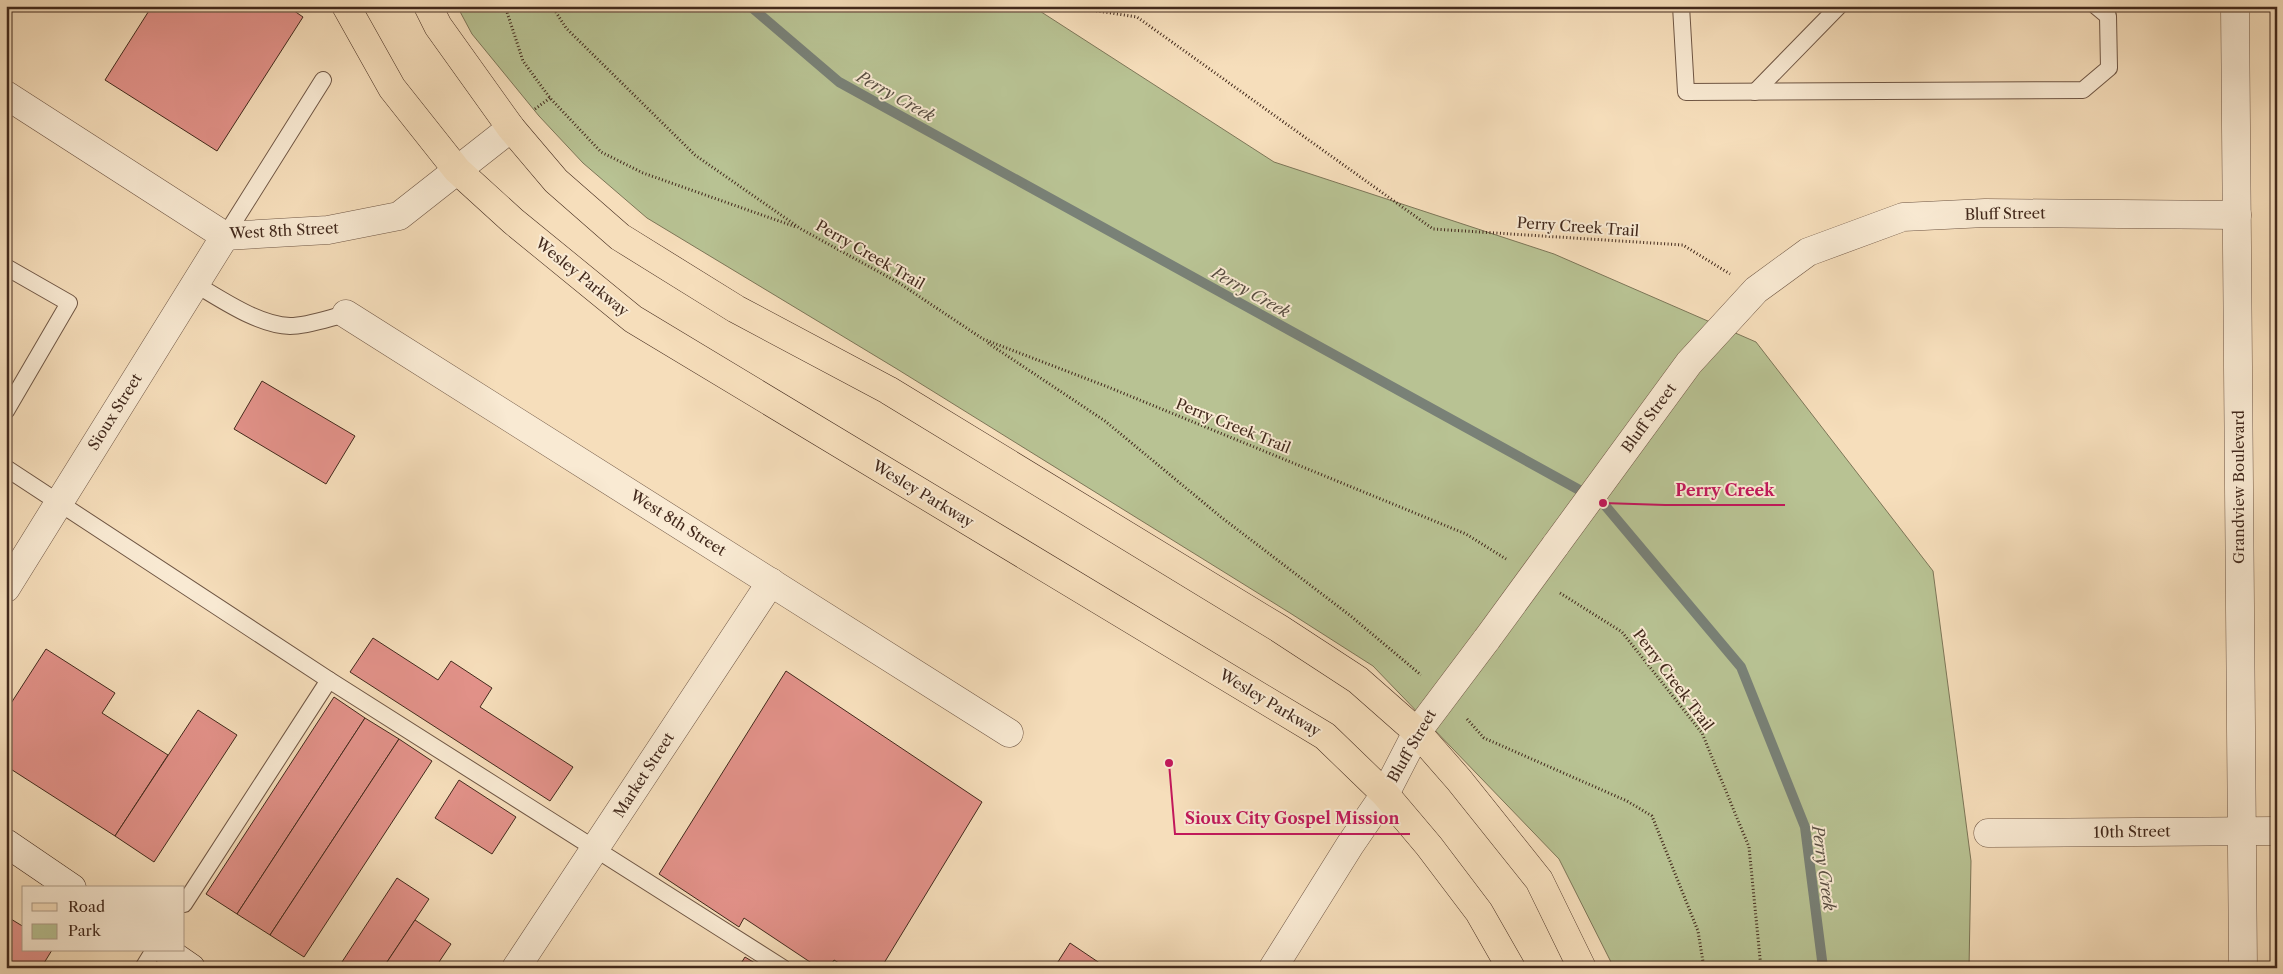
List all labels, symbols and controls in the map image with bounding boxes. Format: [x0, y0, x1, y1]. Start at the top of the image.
water label: Perry Creek [852, 65, 939, 126]
street label: Bluff Street [1964, 203, 2046, 224]
street label: Perry Creek Trail [1516, 213, 1640, 240]
street label: Perry Creek Trail [813, 216, 928, 294]
street label: West 8th Street [228, 218, 340, 243]
street label: Wesley Parkway [531, 233, 633, 320]
water label: Perry Creek [1207, 261, 1294, 322]
street label: Sioux Street [83, 369, 146, 454]
street label: Bluff Street [1617, 379, 1680, 456]
street label: Perry Creek Trail [1173, 394, 1294, 457]
street label: Grandview Boulevard [2229, 410, 2248, 564]
street label: Wesley Parkway [868, 455, 978, 532]
callout: Perry Creek [1665, 474, 1785, 505]
text: Perry Creek [1675, 480, 1775, 500]
street label: West 8th Street [626, 485, 730, 560]
street label: Perry Creek Trail [1629, 625, 1718, 735]
street label: Wesley Parkway [1215, 664, 1325, 741]
street label: Bluff Street [1383, 705, 1440, 786]
street label: Market Street [609, 728, 678, 821]
callout: Sioux City Gospel Mission [1175, 803, 1410, 834]
text: Sioux City Gospel Mission [1185, 808, 1399, 828]
street label: 10th Street [2093, 821, 2171, 842]
water label: Perry Creek [1808, 822, 1840, 913]
legend [22, 886, 185, 952]
text: Road [68, 897, 105, 916]
text: Park [68, 921, 102, 940]

